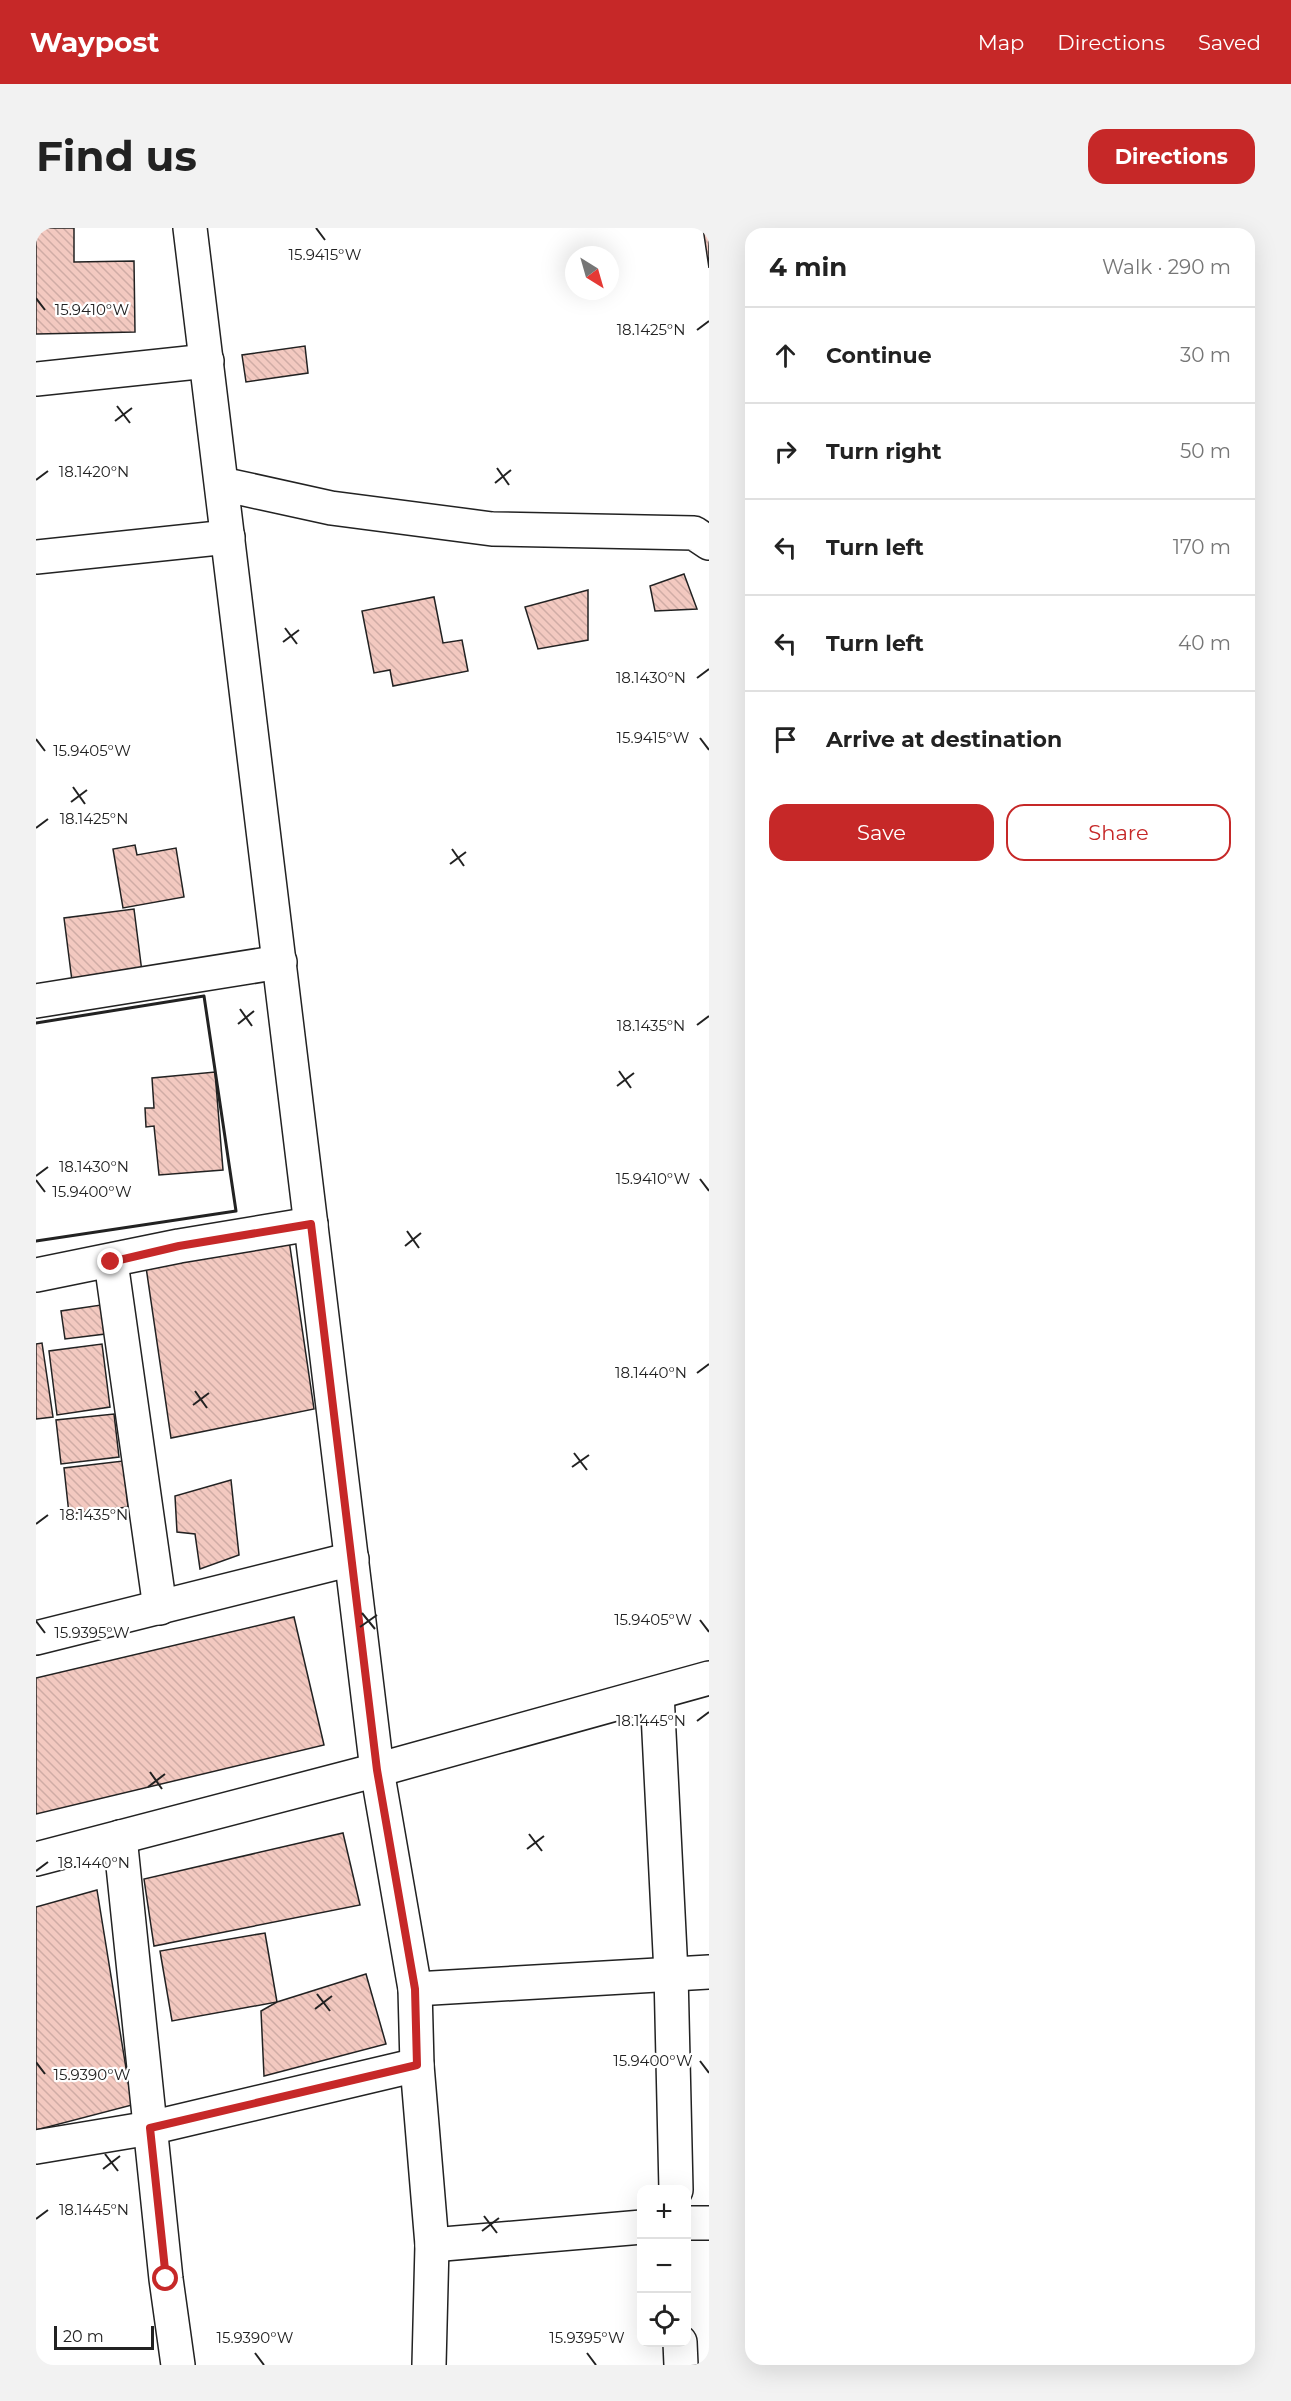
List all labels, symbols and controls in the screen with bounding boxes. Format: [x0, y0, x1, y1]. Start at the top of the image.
text: Waypost [30, 25, 160, 59]
text: Map [978, 30, 1024, 55]
text: Directions [1057, 30, 1165, 55]
text: Saved [1198, 30, 1261, 55]
button: Directions [1088, 129, 1255, 184]
text: Find us [36, 130, 197, 182]
text: 15.9415°W [289, 245, 362, 264]
north arrow [565, 246, 619, 300]
text: 4 min [769, 251, 847, 283]
text: Walk · 290 m [1102, 255, 1231, 279]
text: 15.9410°W [55, 300, 130, 319]
text: 18.1425°N [617, 320, 685, 339]
icon: ahead [769, 339, 802, 372]
text: Continue [826, 342, 932, 369]
text: 30 m [1180, 343, 1231, 367]
icon: right [769, 435, 802, 468]
text: Turn right [826, 438, 941, 465]
text: 50 m [1180, 439, 1231, 463]
text: 18.1420°N [59, 462, 129, 481]
icon: left [769, 531, 802, 564]
text: Turn left [826, 534, 924, 561]
text: 170 m [1173, 535, 1231, 559]
icon: left [769, 627, 802, 660]
text: Turn left [826, 630, 924, 657]
text: 40 m [1178, 631, 1231, 655]
text: 18.1430°N [616, 668, 686, 687]
icon: arrive [769, 723, 802, 756]
text: Arrive at destination [826, 726, 1062, 753]
text: 15.9415°W [617, 728, 690, 747]
text: 15.9405°W [53, 741, 131, 760]
button: Save [769, 804, 994, 861]
button: Share [1006, 804, 1231, 861]
text: 18.1425°N [60, 809, 128, 828]
text: 18.1435°N [617, 1016, 685, 1035]
text: 18.1430°N [59, 1157, 129, 1176]
text: 15.9410°W [616, 1169, 691, 1188]
text: 15.9400°W [52, 1182, 132, 1201]
route end [97, 1248, 123, 1274]
text: 18.1440°N [615, 1363, 687, 1382]
text: 18.1435°N [60, 1505, 128, 1524]
text: 15.9405°W [614, 1610, 692, 1629]
text: 15.9395°W [54, 1623, 130, 1642]
text: 18.1445°N [616, 1711, 686, 1730]
text: 18.1440°N [58, 1853, 130, 1872]
text: 15.9400°W [613, 2051, 693, 2070]
text: 15.9390°W [54, 2065, 131, 2084]
map controls [637, 2185, 691, 2347]
button: + [637, 2185, 691, 2239]
text: 18.1445°N [59, 2200, 129, 2219]
button: − [637, 2239, 691, 2293]
route start [152, 2265, 178, 2291]
button: locate [637, 2293, 691, 2347]
scale bar [54, 2323, 154, 2350]
text: 20 m [63, 2327, 104, 2346]
text: 15.9390°W [217, 2328, 294, 2347]
text: 15.9395°W [549, 2328, 625, 2347]

